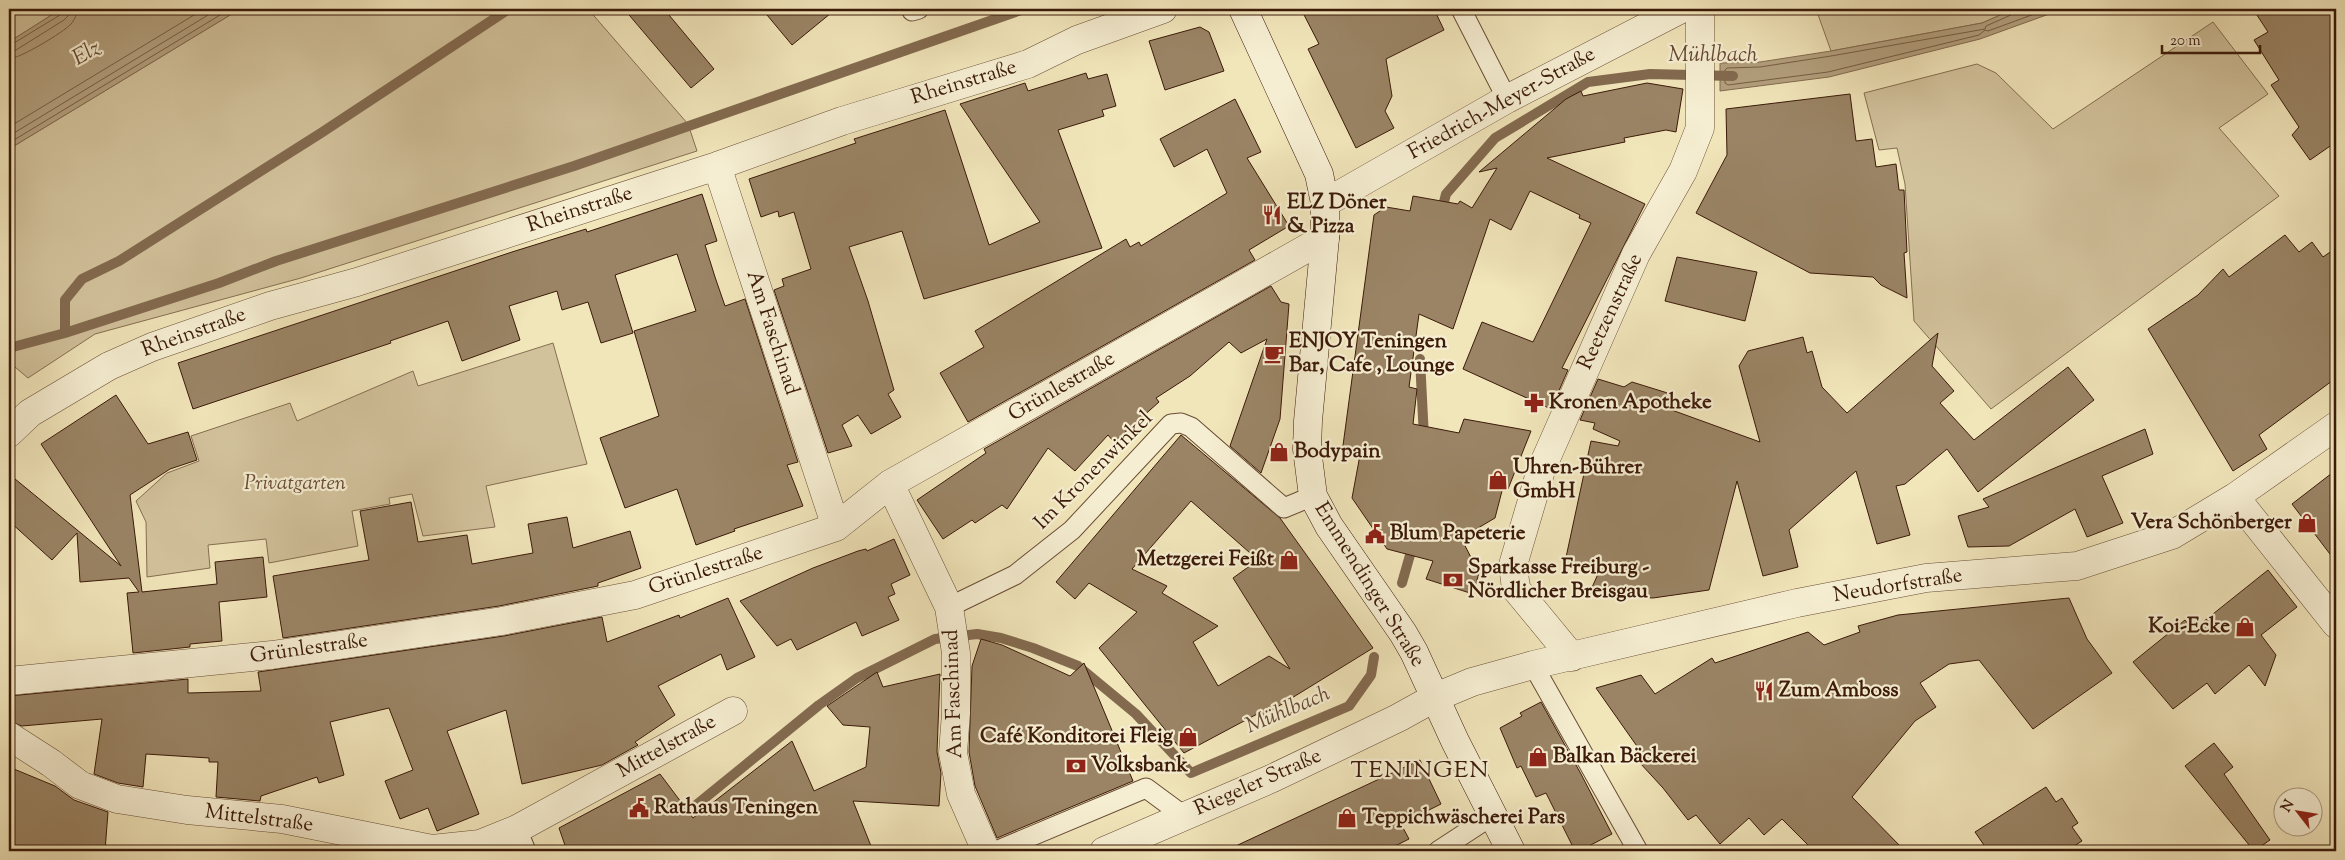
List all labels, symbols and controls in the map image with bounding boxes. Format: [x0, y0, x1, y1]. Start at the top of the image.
scale bar [2162, 22, 2260, 54]
text: 20 m [2170, 31, 2201, 52]
water label: Elz [67, 33, 107, 75]
street label: Friedrich-Meyer-Straße [1403, 40, 1601, 168]
water label: Mühlbach [1668, 40, 1758, 72]
street label: Rheinstraße [907, 53, 1021, 113]
street label: Rheinstraße [523, 179, 637, 241]
place label: ELZ Döner & Pizza [1287, 188, 1387, 242]
restaurant icon: ELZ Döner & Pizza [1261, 204, 1283, 226]
street label: Reetzenstraße [1571, 249, 1651, 375]
street label: Am Faschinad [738, 267, 806, 399]
street label: Rheinstraße [138, 300, 250, 366]
place label: ENJOY Teningen Bar, Cafe , Lounge [1289, 327, 1455, 381]
cafe icon: ENJOY Teningen Bar, Cafe , Lounge [1263, 343, 1285, 365]
street label: Grünlestraße [1003, 344, 1121, 430]
place label: Kronen Apotheke [1549, 388, 1712, 418]
pharmacy icon: Kronen Apotheke [1523, 392, 1545, 414]
street label: Im Kronenwinkel [1028, 405, 1160, 537]
place label: Bodypain [1294, 437, 1381, 467]
shop icon: Bodypain [1268, 441, 1290, 463]
place label: Uhren-Bührer GmbH [1513, 453, 1642, 507]
park label: Privatgarten [244, 469, 346, 499]
shop icon: Uhren-Bührer GmbH [1487, 469, 1509, 491]
street label: Emmendinger Straße [1306, 497, 1432, 673]
place label: Vera Schönberger [2131, 508, 2292, 538]
shop icon: Vera Schönberger [2296, 512, 2318, 534]
place label: Blum Papeterie [1390, 519, 1526, 549]
public building icon: Blum Papeterie [1364, 523, 1386, 545]
street label: Grünlestraße [645, 538, 767, 604]
place label: Metzgerei Feißt [1137, 545, 1275, 575]
shop icon: Metzgerei Feißt [1278, 549, 1300, 571]
place label: Sparkasse Freiburg - Nördlicher Breisgau [1468, 553, 1649, 607]
street label: Neudorfstraße [1831, 561, 1965, 611]
bank icon: Sparkasse Freiburg - Nördlicher Breisgau [1442, 569, 1464, 591]
place label: Koi-Ecke [2148, 612, 2230, 642]
shop icon: Koi-Ecke [2234, 616, 2256, 638]
street label: Grünlestraße [248, 626, 370, 672]
street label: Am Faschinad [937, 629, 971, 759]
place label: Zum Amboss [1779, 676, 1898, 706]
water label: Mühlbach [1241, 679, 1336, 743]
restaurant icon: Zum Amboss [1753, 680, 1775, 702]
street label: Mittelstraße [612, 707, 722, 787]
place label: Café Konditorei Fleig [980, 722, 1174, 752]
shop icon: Café Konditorei Fleig [1177, 726, 1199, 748]
street label: Riegeler Straße [1190, 742, 1326, 824]
place label: Balkan Bäckerei [1553, 742, 1696, 772]
shop icon: Balkan Bäckerei [1527, 746, 1549, 768]
place label: Volksbank [1091, 751, 1188, 781]
district label: TENINGEN [1351, 754, 1489, 788]
bank icon: Volksbank [1065, 755, 1087, 777]
north arrow [2272, 788, 2322, 838]
place label: Rathaus Teningen [654, 793, 818, 823]
text: N [2277, 796, 2300, 816]
street label: Mittelstraße [203, 797, 315, 841]
public building icon: Rathaus Teningen [628, 797, 650, 819]
place label: Teppichwäscherei Pars [1362, 803, 1565, 833]
shop icon: Teppichwäscherei Pars [1336, 807, 1358, 829]

